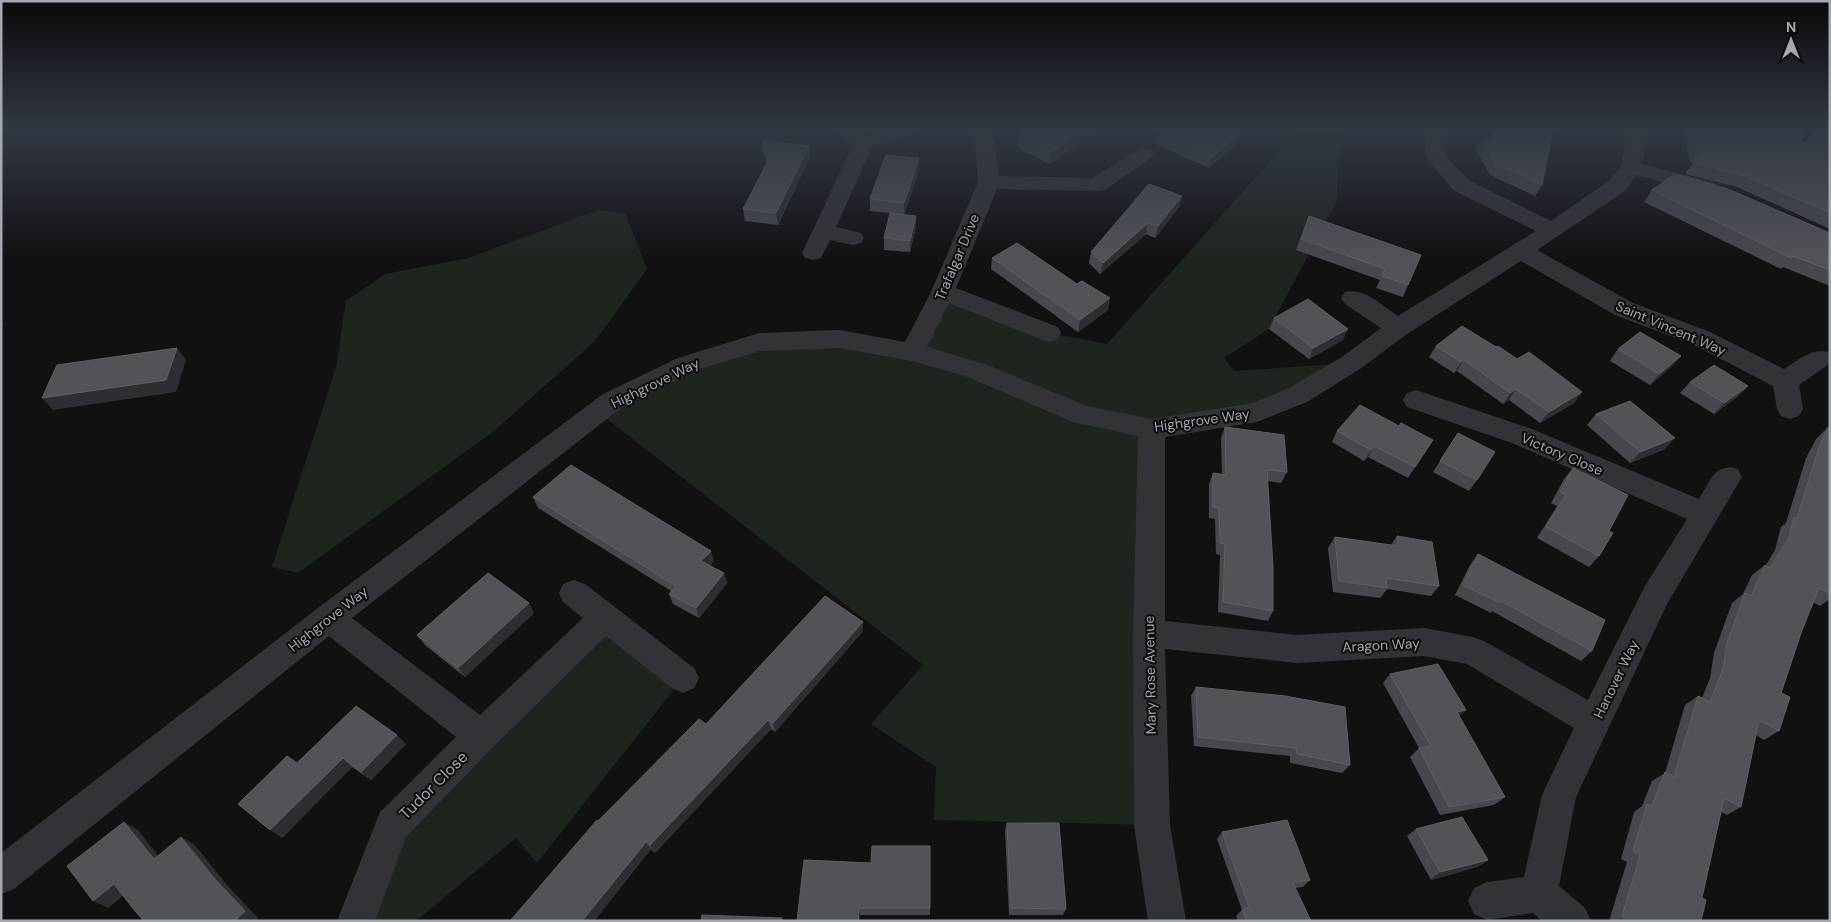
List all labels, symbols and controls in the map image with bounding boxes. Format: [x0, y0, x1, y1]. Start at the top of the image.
north arrow [1766, 15, 1816, 65]
text: N [1786, 18, 1796, 36]
street label: Trafalgar Drive [931, 211, 983, 303]
street label: Saint Vincent Way [1613, 297, 1729, 359]
street label: Highgrove Way [608, 354, 702, 412]
street label: Highgrove Way [1153, 404, 1251, 436]
street label: Victory Close [1518, 429, 1606, 479]
street label: Highgrove Way [285, 582, 372, 656]
street label: Mary Rose Avenue [1140, 616, 1160, 734]
street label: Aragon Way [1342, 634, 1421, 656]
street label: Hanover Way [1589, 637, 1643, 721]
street label: Tudor Close [395, 747, 472, 824]

